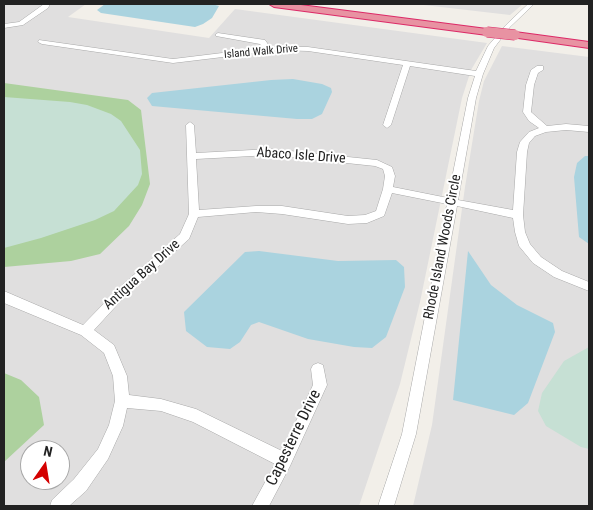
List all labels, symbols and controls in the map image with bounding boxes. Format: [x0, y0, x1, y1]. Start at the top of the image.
street label: Island Walk Drive [223, 42, 299, 62]
street label: Abaco Isle Drive [256, 145, 346, 167]
street label: Rhode Island Woods Circle [421, 173, 465, 321]
street label: Antigua Bay Drive [100, 236, 184, 314]
street label: Capesterre Drive [262, 387, 326, 489]
north arrow [20, 440, 70, 490]
text: N [42, 443, 54, 460]

